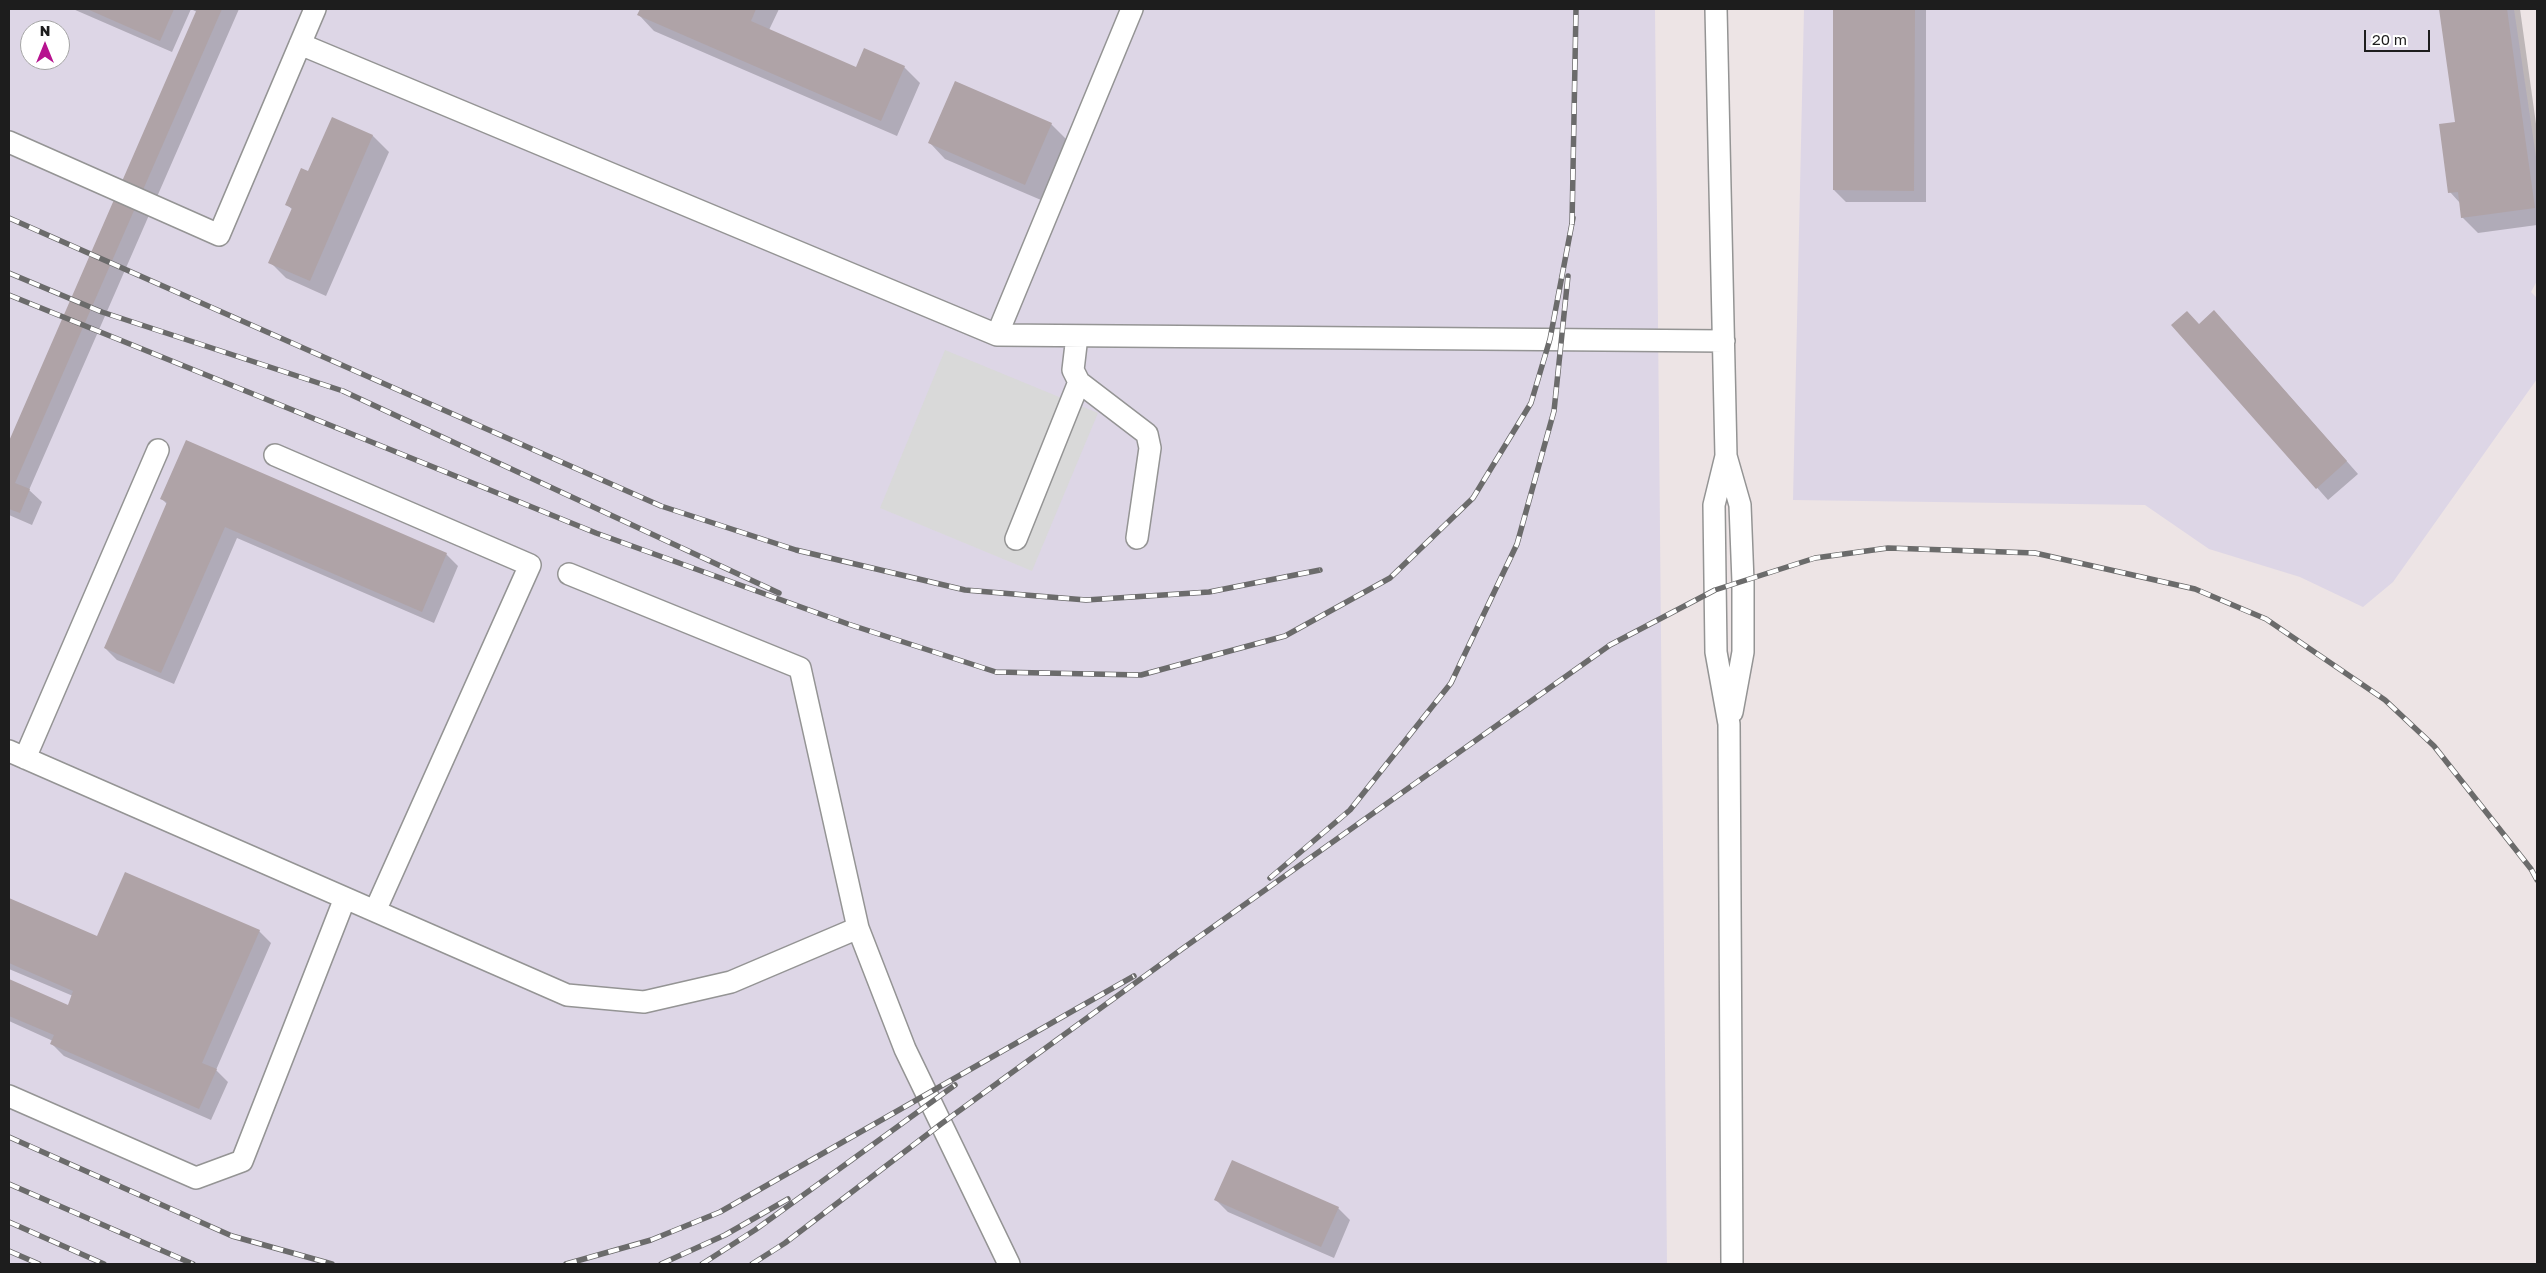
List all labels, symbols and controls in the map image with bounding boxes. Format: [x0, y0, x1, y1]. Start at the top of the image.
north arrow [20, 20, 70, 70]
scale bar [2366, 20, 2432, 52]
text: N [40, 22, 50, 39]
text: 20 m [2372, 30, 2407, 48]

